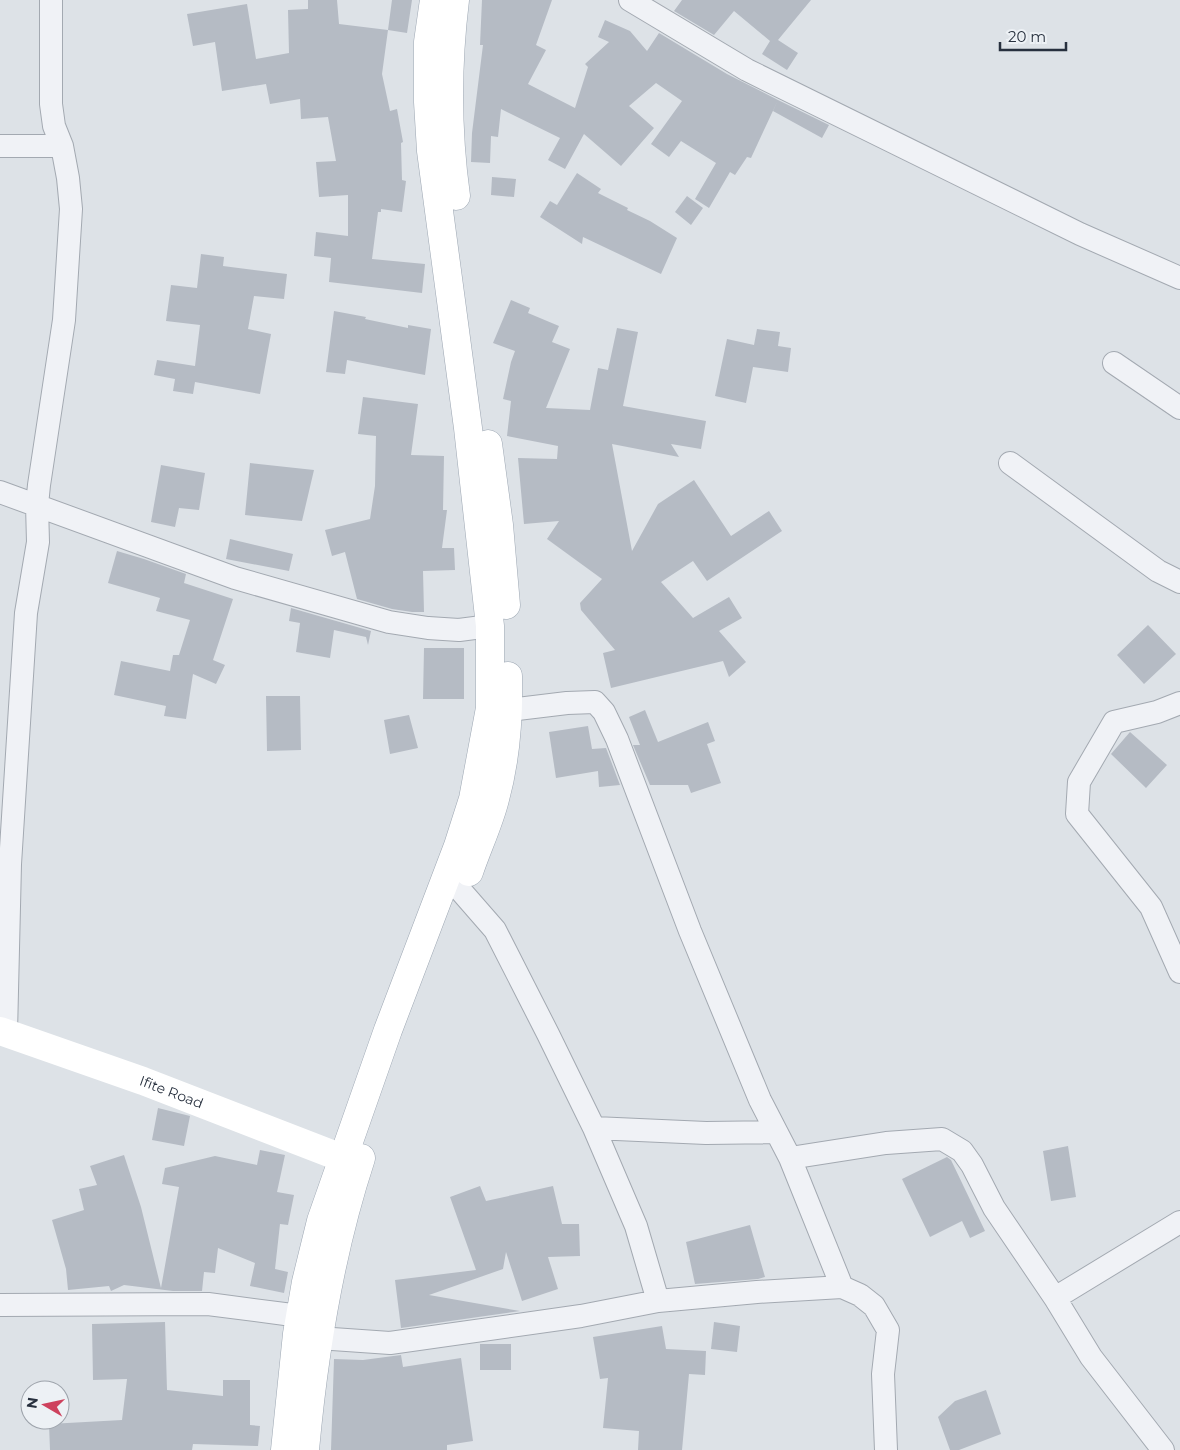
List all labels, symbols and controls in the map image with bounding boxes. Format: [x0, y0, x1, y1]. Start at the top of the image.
scale bar [1000, 20, 1066, 52]
text: 20 m [1008, 27, 1046, 46]
street label: Ifite Road [137, 1072, 206, 1112]
north arrow [20, 1380, 70, 1430]
text: N [22, 1396, 42, 1410]

